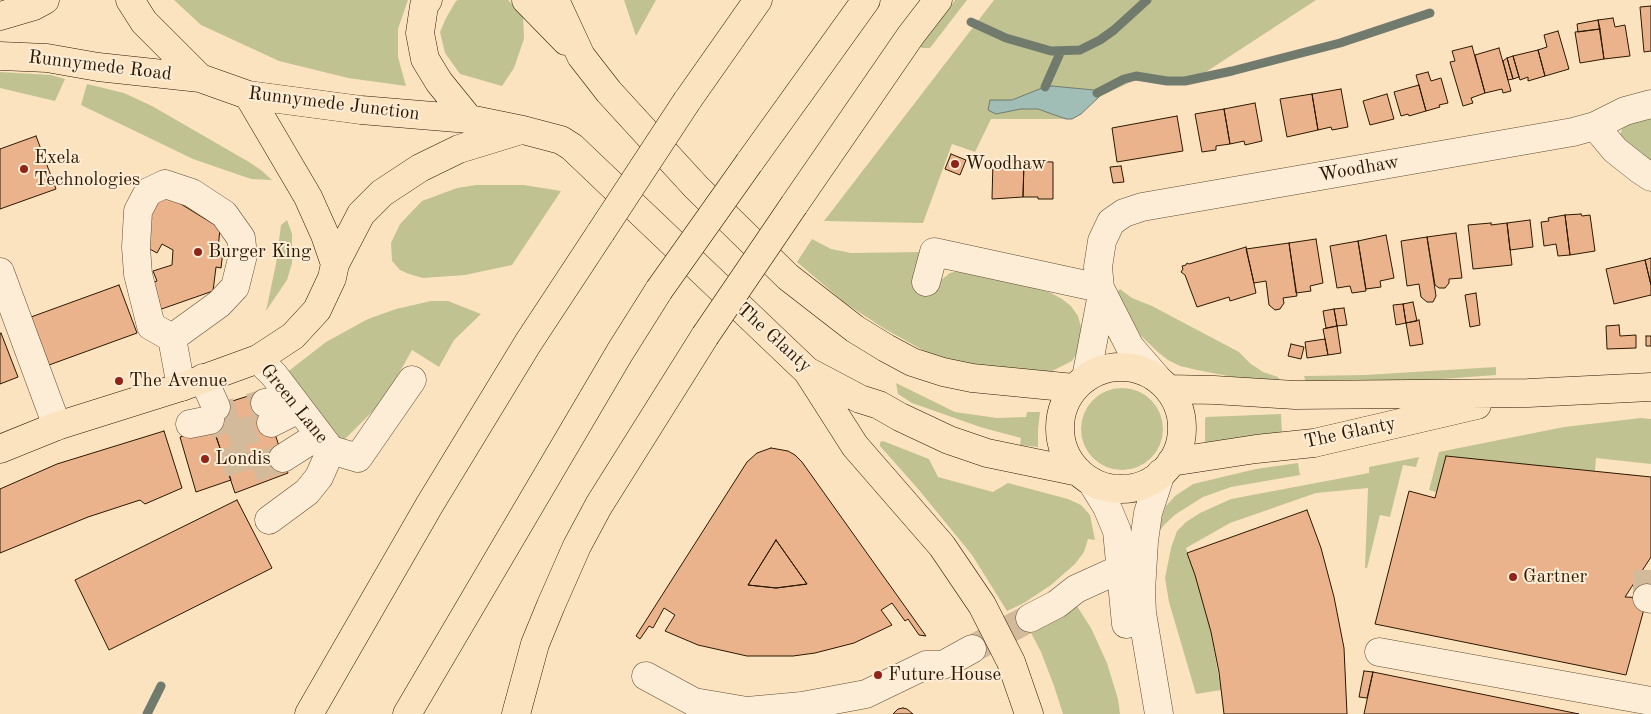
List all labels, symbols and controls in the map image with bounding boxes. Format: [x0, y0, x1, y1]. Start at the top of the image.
street label: Runnymede Road [27, 46, 173, 86]
street label: Runnymede Junction [247, 82, 421, 126]
place label: Exela Technologies [34, 147, 140, 191]
street label: Woodhaw [1317, 151, 1401, 187]
place label: Woodhaw [965, 153, 1046, 175]
marker: Woodhaw [949, 158, 961, 170]
marker: Exela Technologies [18, 163, 30, 175]
place label: Burger King [208, 241, 311, 263]
marker: Burger King [192, 246, 204, 258]
street label: The Glanty [732, 298, 816, 378]
street label: Green Lane [255, 360, 333, 448]
place label: The Avenue [129, 370, 227, 392]
marker: The Avenue [113, 375, 125, 387]
street label: The Glanty [1302, 412, 1398, 454]
place label: Londis [215, 448, 271, 470]
marker: Londis [199, 453, 211, 465]
place label: Gartner [1523, 566, 1587, 588]
marker: Gartner [1507, 571, 1519, 583]
place label: Future House [888, 664, 1001, 686]
marker: Future House [872, 669, 884, 681]

